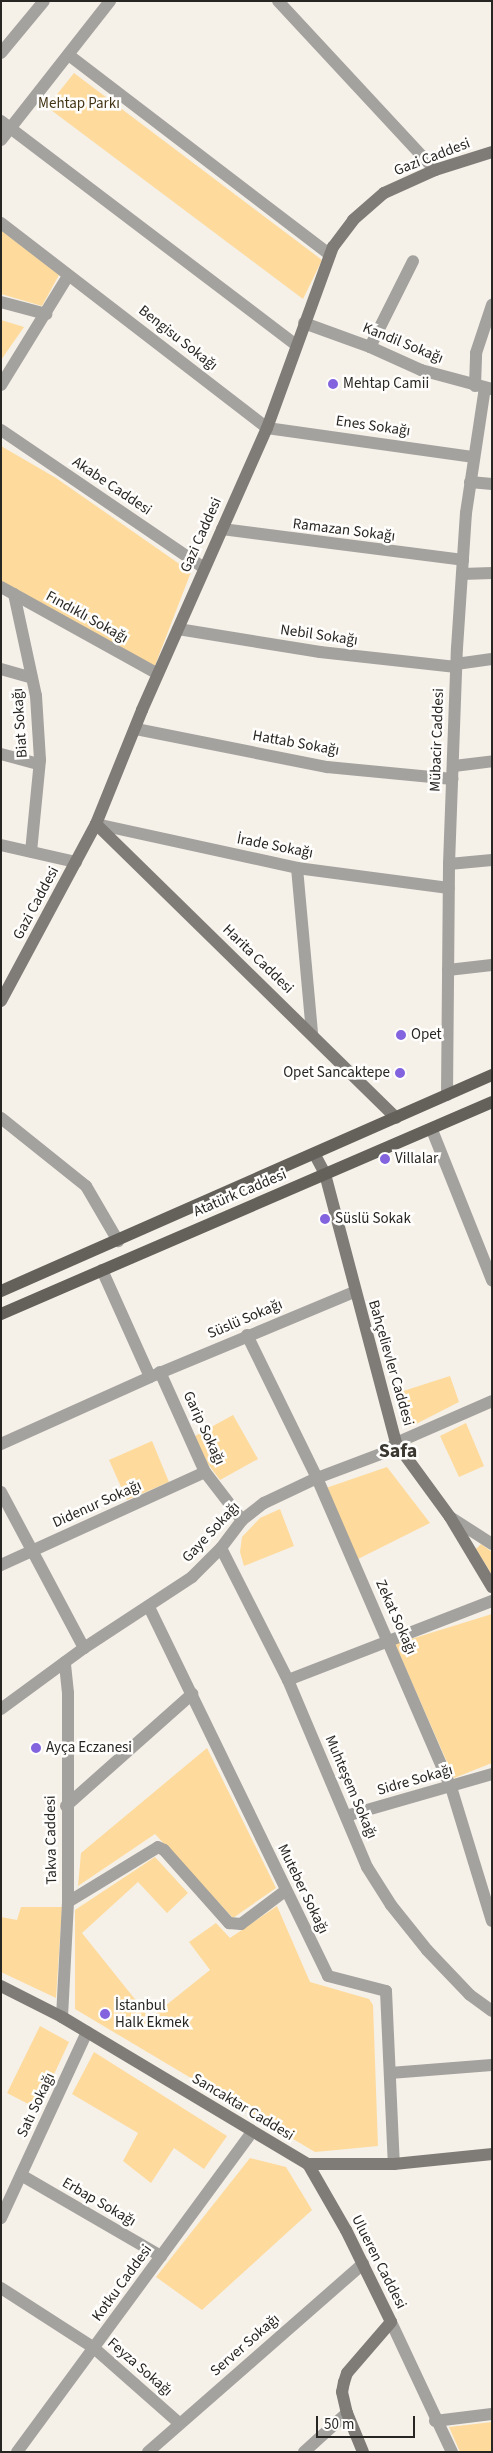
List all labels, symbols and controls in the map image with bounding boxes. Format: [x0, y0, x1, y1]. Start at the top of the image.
park label: Mehtap Parkı [38, 95, 120, 113]
street label: Gazi Caddesi [391, 134, 473, 180]
street label: Bengisu Sokağı [135, 302, 221, 374]
street label: Kandil Sokağı [360, 319, 446, 367]
place label: Mehtap Camii [343, 375, 429, 393]
marker: Mehtap Camii [327, 378, 339, 390]
street label: Enes Sokağı [335, 412, 411, 440]
street label: Akabe Caddesi [69, 453, 155, 519]
street label: Gazi Caddesi [176, 495, 226, 575]
street label: Ramazan Sokağı [292, 515, 396, 545]
street label: Fındıklı Sokağı [43, 587, 131, 647]
street label: Nebil Sokağı [279, 621, 359, 649]
street label: Biat Sokağı [9, 687, 31, 759]
street label: Mübacir Caddesi [426, 688, 448, 792]
street label: Hattab Sokağı [251, 727, 341, 759]
street label: İrade Sokağı [235, 830, 315, 862]
street label: Gazi Caddesi [9, 863, 63, 943]
street label: Harita Caddesi [219, 921, 297, 997]
place label: Opet [411, 1026, 442, 1044]
marker: Opet [395, 1029, 407, 1041]
place label: Opet Sancaktepe [283, 1064, 390, 1082]
marker: Opet Sancaktepe [394, 1067, 406, 1079]
place label: Villalar [395, 1150, 438, 1168]
marker: Villalar [379, 1153, 391, 1165]
street label: Atatürk Caddesi [191, 1165, 289, 1221]
place label: Süslü Sokak [335, 1210, 411, 1228]
marker: Süslü Sokak [319, 1213, 331, 1225]
street label: Süslü Sokağı [205, 1295, 285, 1343]
street label: Bahçelievler Caddesi [364, 1298, 418, 1428]
street label: Garip Sokağı [179, 1388, 229, 1468]
district label: Safa [379, 1439, 417, 1463]
street label: Didenur Sokağı [50, 1476, 144, 1532]
street label: Gaye Sokağı [178, 1498, 244, 1566]
street label: Zekat Sokağı [371, 1577, 421, 1657]
street label: Muhteşem Sokağı [321, 1732, 381, 1842]
place label: Ayça Eczanesi [46, 1739, 132, 1757]
marker: Ayça Eczanesi [30, 1742, 42, 1754]
street label: Sidre Sokağı [375, 1761, 455, 1799]
street label: Takva Caddesi [41, 1795, 61, 1885]
street label: Muteber Sokağı [274, 1841, 332, 1937]
place label: İstanbul Halk Ekmek [115, 1996, 189, 2031]
marker: İstanbul Halk Ekmek [99, 2008, 111, 2020]
street label: Sancaktar Caddesi [189, 2069, 297, 2145]
street label: Satı Sokağı [13, 2070, 59, 2140]
street label: Erbap Sokağı [59, 2174, 139, 2230]
street label: Ulueren Caddesi [348, 2212, 410, 2312]
street label: Kotku Caddesi [88, 2241, 156, 2325]
street label: Server Sokağı [207, 2310, 283, 2380]
street label: Feyza Sokağı [104, 2334, 176, 2400]
scale bar [318, 2406, 417, 2438]
text: 50 m [324, 2414, 354, 2435]

